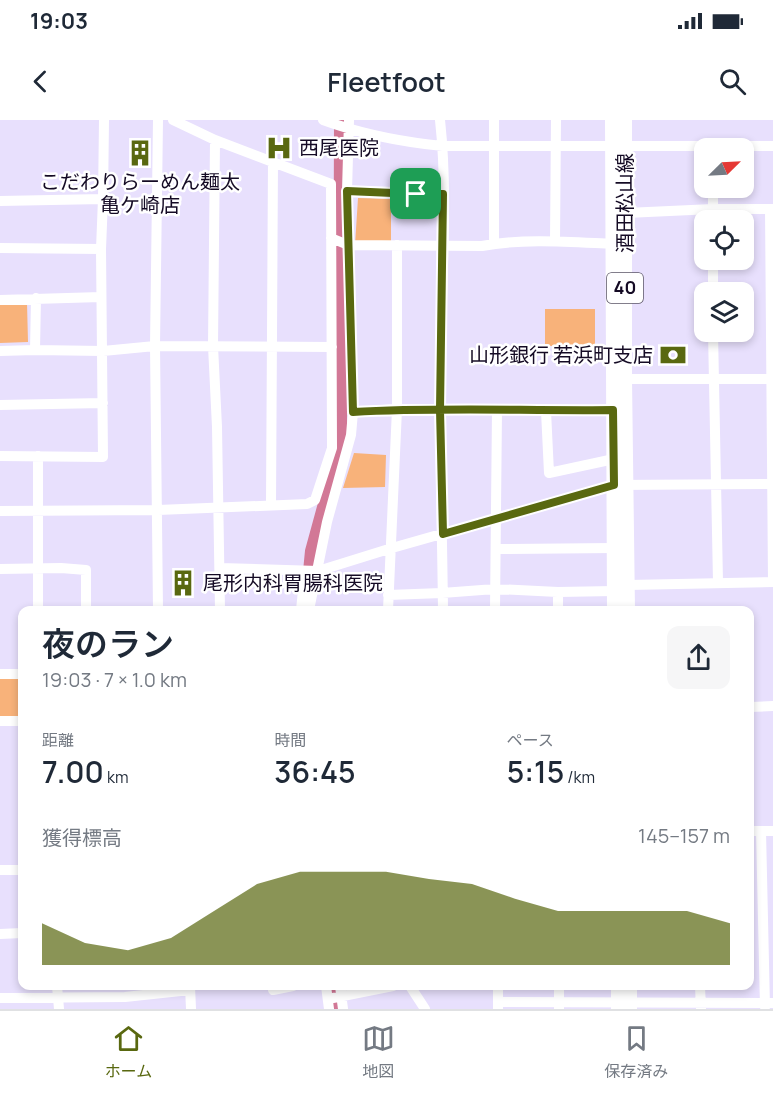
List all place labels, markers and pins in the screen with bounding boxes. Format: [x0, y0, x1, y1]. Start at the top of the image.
hospital icon: 西尾医院 [264, 133, 294, 163]
place label: 西尾医院 [299, 134, 379, 161]
building icon: こだわりらーめん麺太 亀ケ崎店 [125, 138, 155, 168]
place label: こだわりらーめん麺太 亀ケ崎店 [40, 168, 240, 218]
pin [390, 168, 441, 219]
bank icon: 山形銀行 若浜町支店 [658, 340, 688, 370]
place label: 山形銀行 若浜町支店 [469, 341, 653, 368]
building icon: 尾形内科胃腸科医院 [168, 568, 198, 598]
place label: 尾形内科胃腸科医院 [203, 569, 383, 596]

